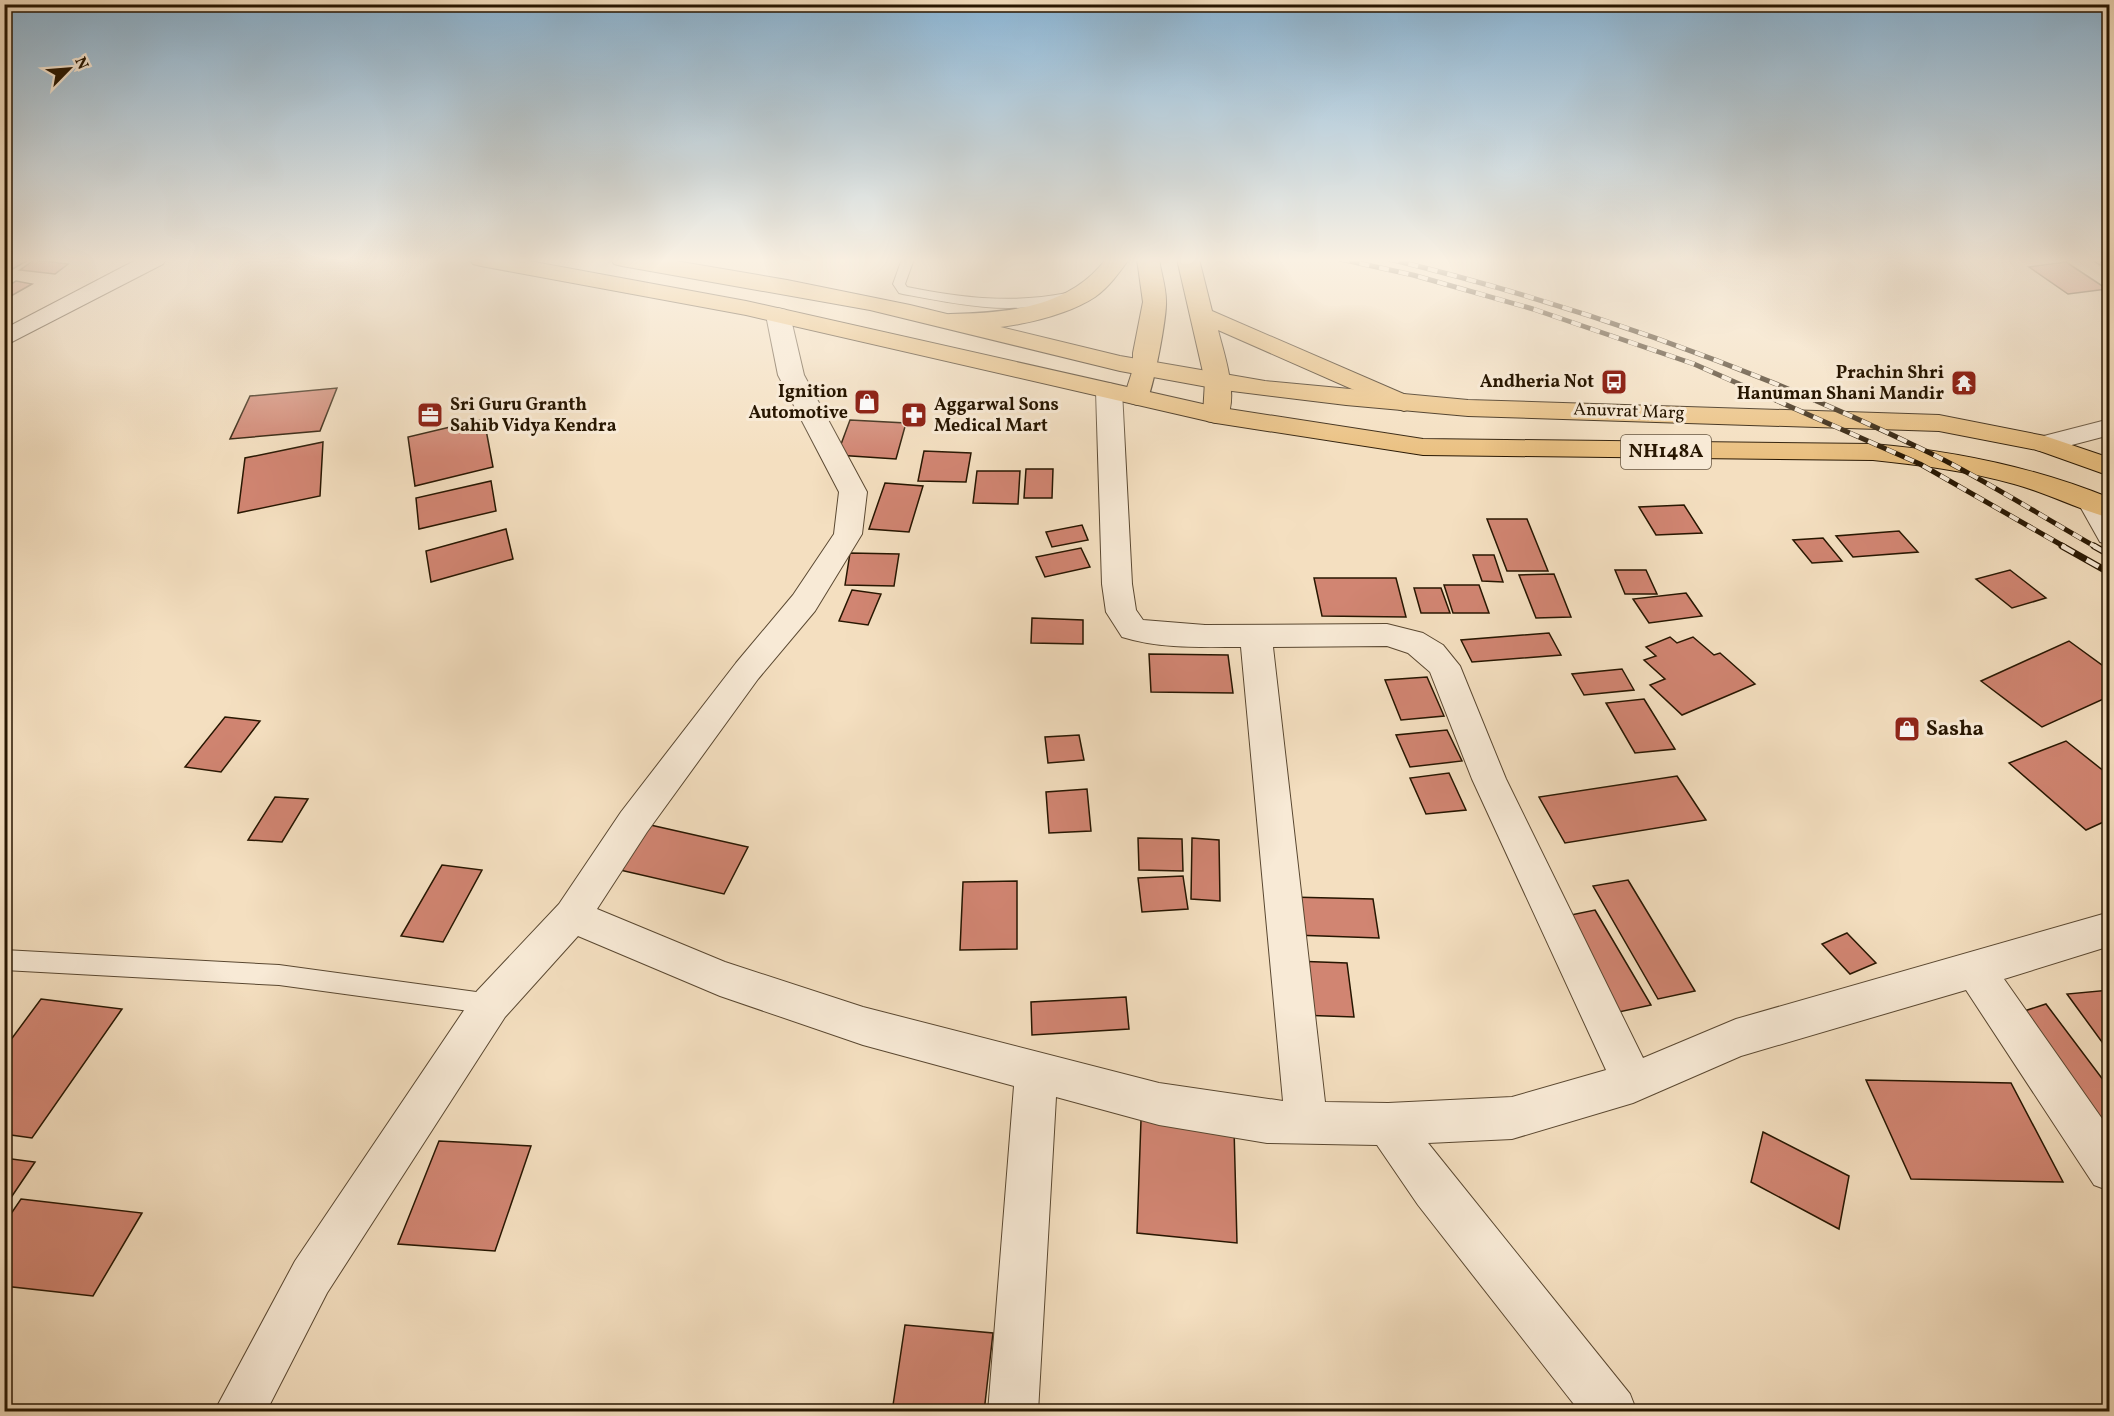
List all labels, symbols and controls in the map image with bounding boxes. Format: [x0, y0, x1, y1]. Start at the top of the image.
north arrow [39, 39, 99, 99]
text: N [68, 54, 93, 74]
place label: Prachin Shri Hanuman Shani Mandir [1737, 361, 1944, 407]
bus stop icon: Andheria Not [1599, 367, 1629, 397]
temple icon: Prachin Shri Hanuman Shani Mandir [1949, 368, 1979, 398]
place label: Andheria Not [1480, 370, 1594, 395]
place label: Ignition Automotive [748, 380, 848, 426]
shop icon: Ignition Automotive [852, 387, 882, 417]
place label: Sri Guru Granth Sahib Vidya Kendra [450, 393, 617, 439]
place label: Aggarwal Sons Medical Mart [934, 393, 1059, 439]
street label: Anuvrat Marg [1573, 398, 1685, 426]
office icon: Sri Guru Granth Sahib Vidya Kendra [415, 400, 445, 430]
pharmacy icon: Aggarwal Sons Medical Mart [899, 400, 929, 430]
road number: NH148A [1621, 435, 1711, 469]
shop icon: Sasha [1892, 714, 1922, 744]
place label: Sasha [1926, 715, 1984, 744]

